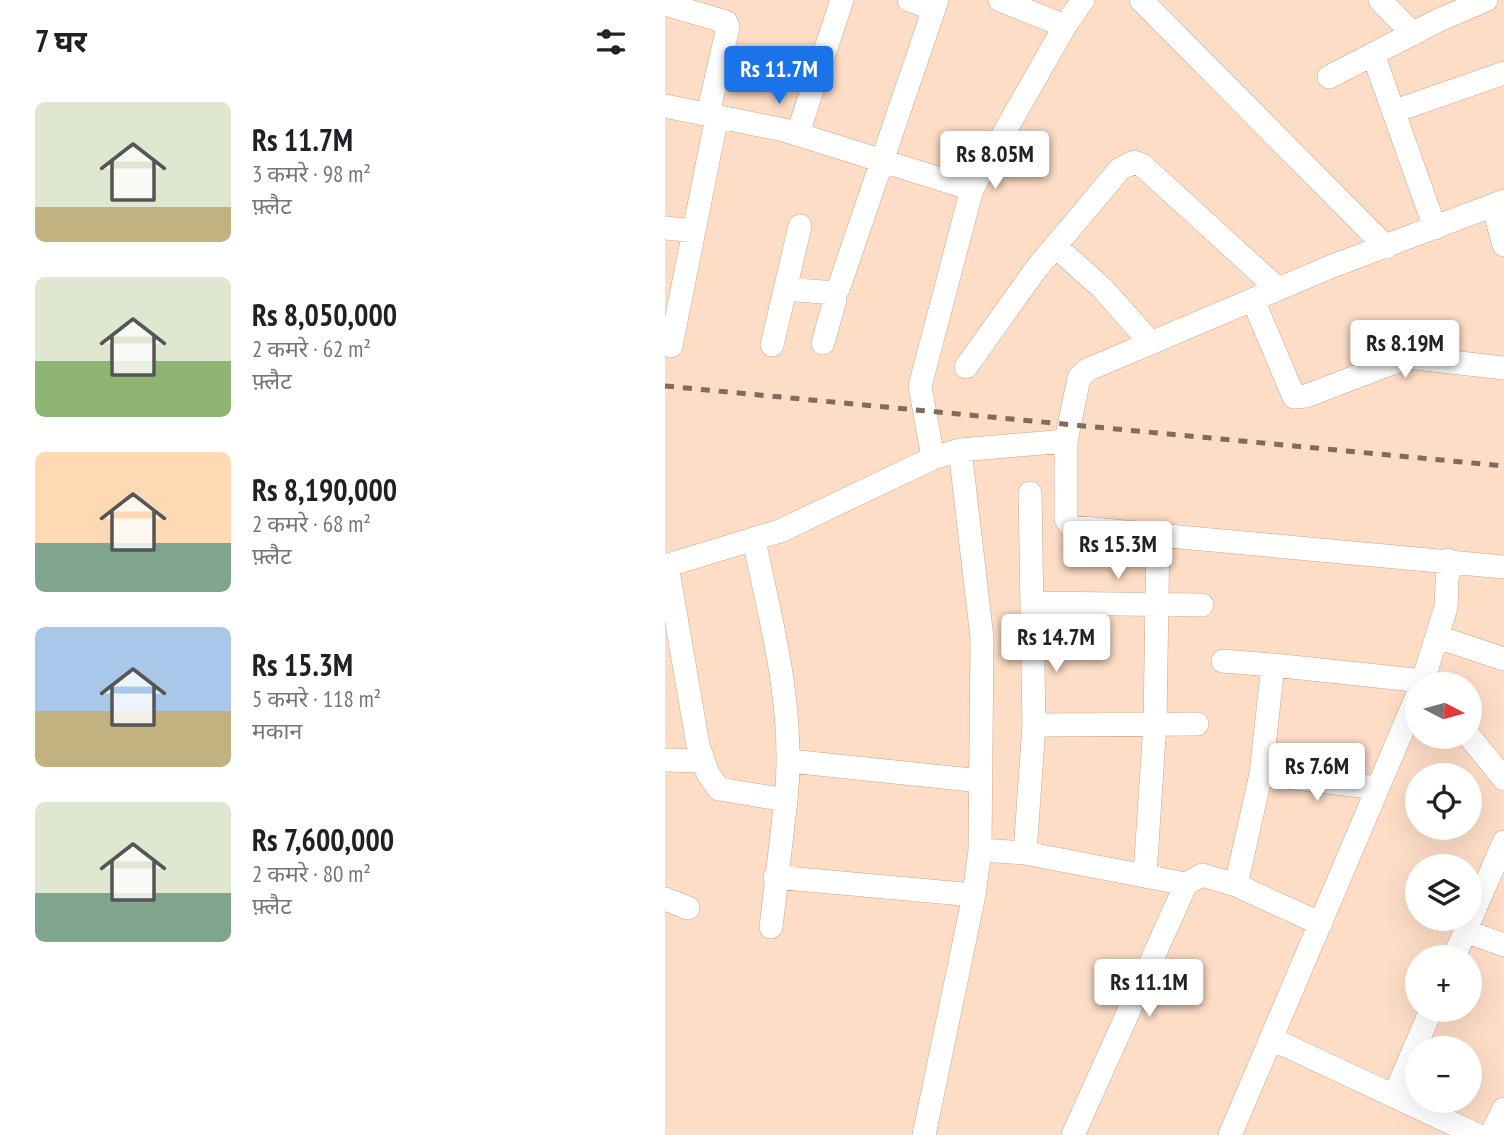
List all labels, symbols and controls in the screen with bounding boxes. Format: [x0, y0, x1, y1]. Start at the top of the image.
text: 7 घर [35, 21, 87, 60]
icon: filters [592, 23, 630, 61]
pin: Rs 11.7M [707, 46, 851, 106]
text: Rs 11.7M [740, 54, 818, 83]
text: Rs 11.7M [252, 120, 353, 159]
icon: home [91, 130, 175, 214]
pin: Rs 8.05M [923, 132, 1067, 191]
text: Rs 8.05M [956, 139, 1034, 168]
text: 3 कमरे · 98 m² [252, 159, 371, 188]
text: फ़्लैट [252, 191, 292, 220]
text: Rs 8,050,000 [252, 295, 397, 334]
icon: home [91, 305, 175, 389]
pin: Rs 8.19M [1333, 320, 1477, 380]
text: Rs 8.19M [1366, 328, 1444, 357]
text: 2 कमरे · 62 m² [252, 334, 371, 363]
text: फ़्लैट [252, 366, 292, 395]
text: Rs 8,190,000 [252, 470, 397, 509]
icon: home [91, 480, 175, 564]
text: 2 कमरे · 68 m² [252, 509, 371, 538]
pin: Rs 15.3M [1046, 522, 1190, 581]
text: Rs 15.3M [1079, 529, 1157, 558]
text: फ़्लैट [252, 541, 292, 570]
pin: Rs 14.7M [984, 614, 1128, 674]
text: Rs 14.7M [1017, 622, 1095, 651]
text: Rs 15.3M [252, 645, 353, 684]
icon: home [91, 655, 175, 739]
north arrow [1405, 672, 1482, 749]
map controls [1405, 672, 1482, 1113]
text: 5 कमरे · 118 m² [252, 684, 381, 713]
text: मकान [252, 716, 302, 745]
pin: Rs 7.6M [1252, 744, 1382, 803]
text: Rs 7.6M [1285, 751, 1349, 780]
button: locate [1405, 763, 1482, 840]
text: Rs 7,600,000 [252, 820, 394, 859]
icon: home [91, 830, 175, 914]
button: layers [1405, 854, 1482, 931]
text: 2 कमरे · 80 m² [252, 859, 371, 888]
text: फ़्लैट [252, 891, 292, 920]
button: + [1405, 945, 1482, 1022]
pin: Rs 11.1M [1077, 960, 1221, 1019]
text: Rs 11.1M [1110, 967, 1188, 996]
button: − [1405, 1036, 1482, 1113]

